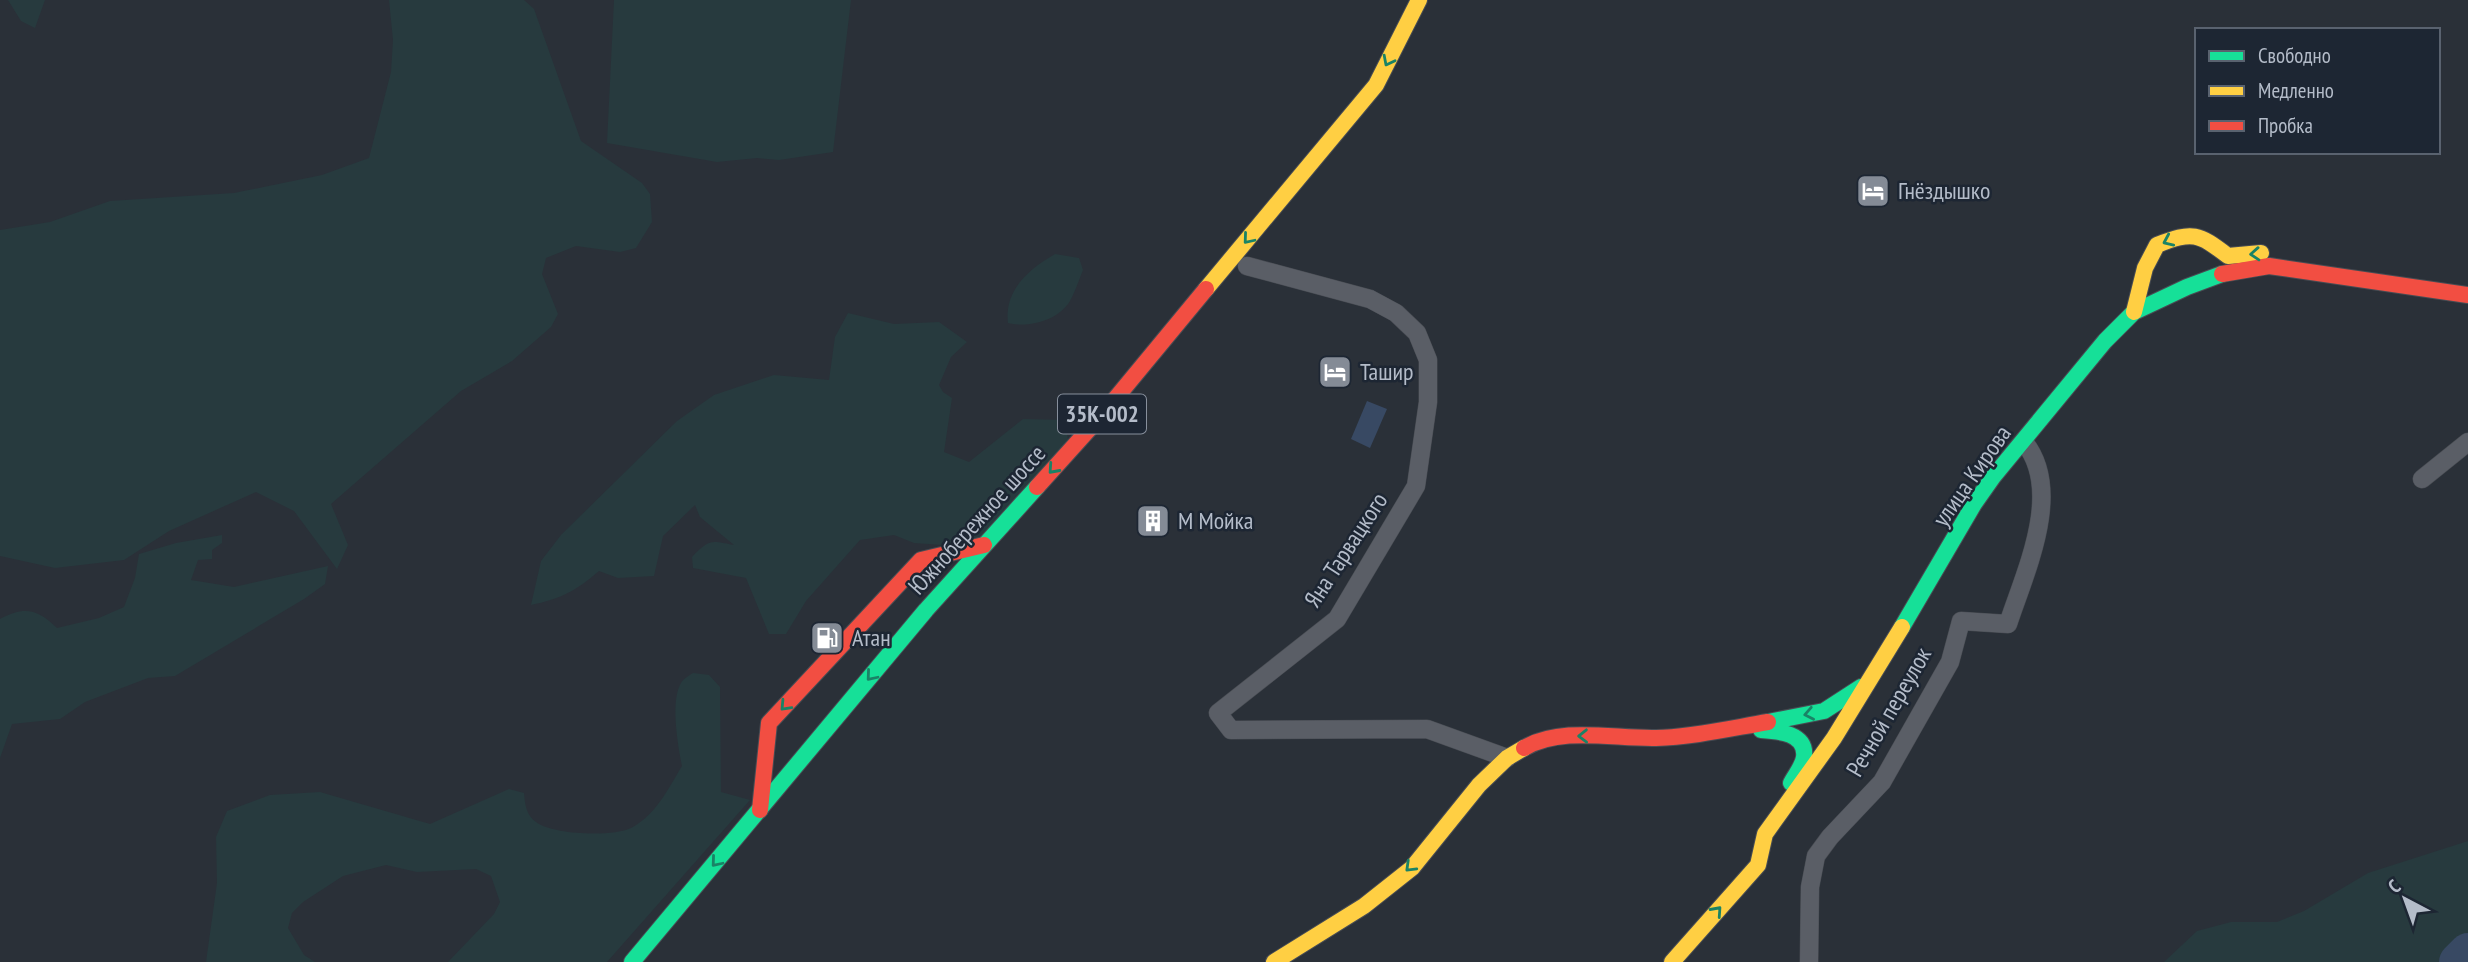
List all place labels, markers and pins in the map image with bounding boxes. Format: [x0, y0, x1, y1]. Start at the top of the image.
hotel icon: Гнёздышко [1854, 172, 1892, 210]
place label: Гнёздышко [1898, 175, 1990, 206]
hotel icon: Ташир [1316, 353, 1354, 391]
place label: Ташир [1360, 356, 1413, 387]
building icon: М Мойка [1134, 502, 1172, 540]
place label: М Мойка [1178, 505, 1253, 536]
fuel station icon: Атан [808, 619, 846, 657]
place label: Атан [852, 622, 891, 653]

